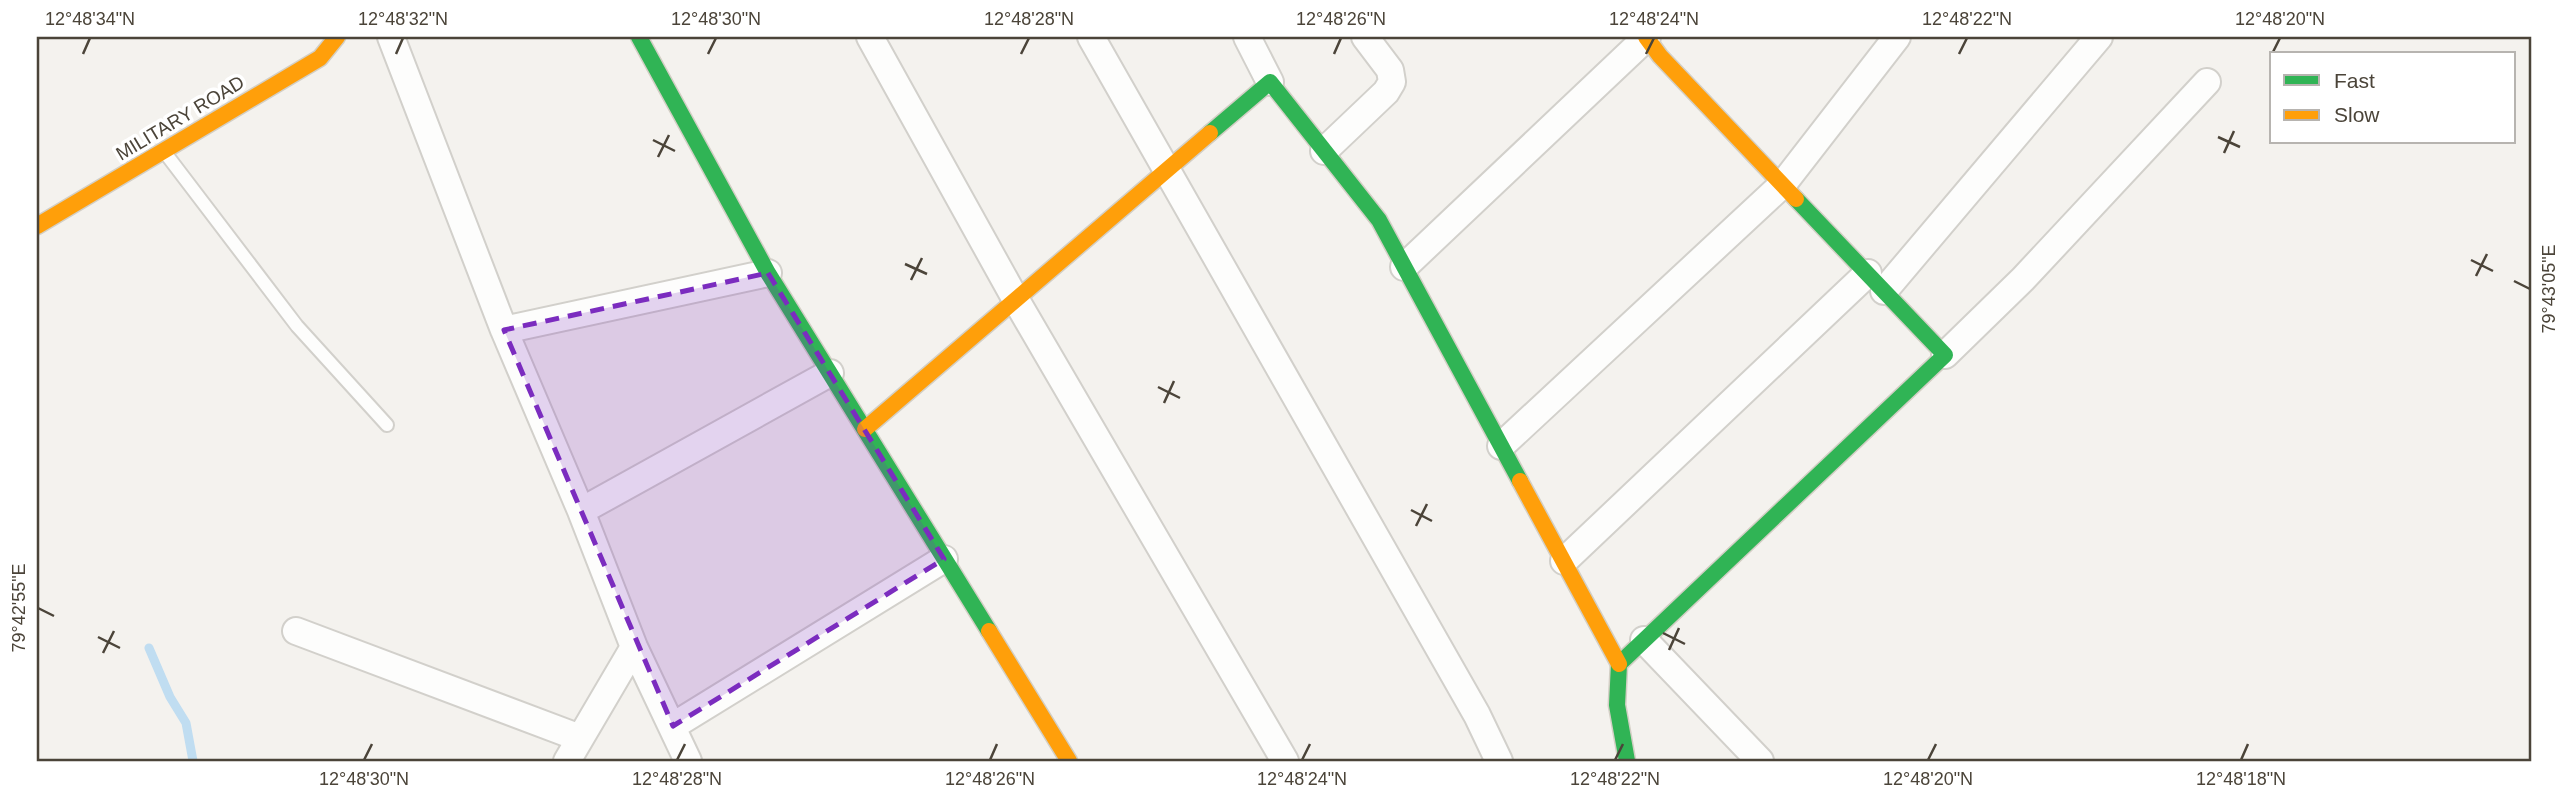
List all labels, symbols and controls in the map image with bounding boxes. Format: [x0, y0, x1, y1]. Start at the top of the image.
text: 12°48'34"N [45, 9, 135, 29]
text: 12°48'32"N [358, 9, 448, 29]
text: 12°48'30"N [671, 9, 761, 29]
text: 12°48'28"N [984, 9, 1074, 29]
text: 12°48'26"N [1296, 9, 1386, 29]
text: 12°48'24"N [1609, 9, 1699, 29]
text: 12°48'22"N [1922, 9, 2012, 29]
text: 12°48'20"N [2235, 9, 2325, 29]
legend [2270, 52, 2516, 144]
text: Fast [2334, 69, 2375, 92]
street label: MILITARY ROAD [112, 71, 248, 165]
text: Slow [2334, 103, 2380, 126]
text: 79°43'05"E [2539, 244, 2559, 334]
text: 79°42'55"E [9, 563, 29, 653]
text: 12°48'30"N [319, 769, 409, 789]
text: 12°48'28"N [632, 769, 722, 789]
text: 12°48'26"N [945, 769, 1035, 789]
text: 12°48'24"N [1257, 769, 1347, 789]
text: 12°48'22"N [1570, 769, 1660, 789]
text: 12°48'20"N [1883, 769, 1973, 789]
text: 12°48'18"N [2196, 769, 2286, 789]

